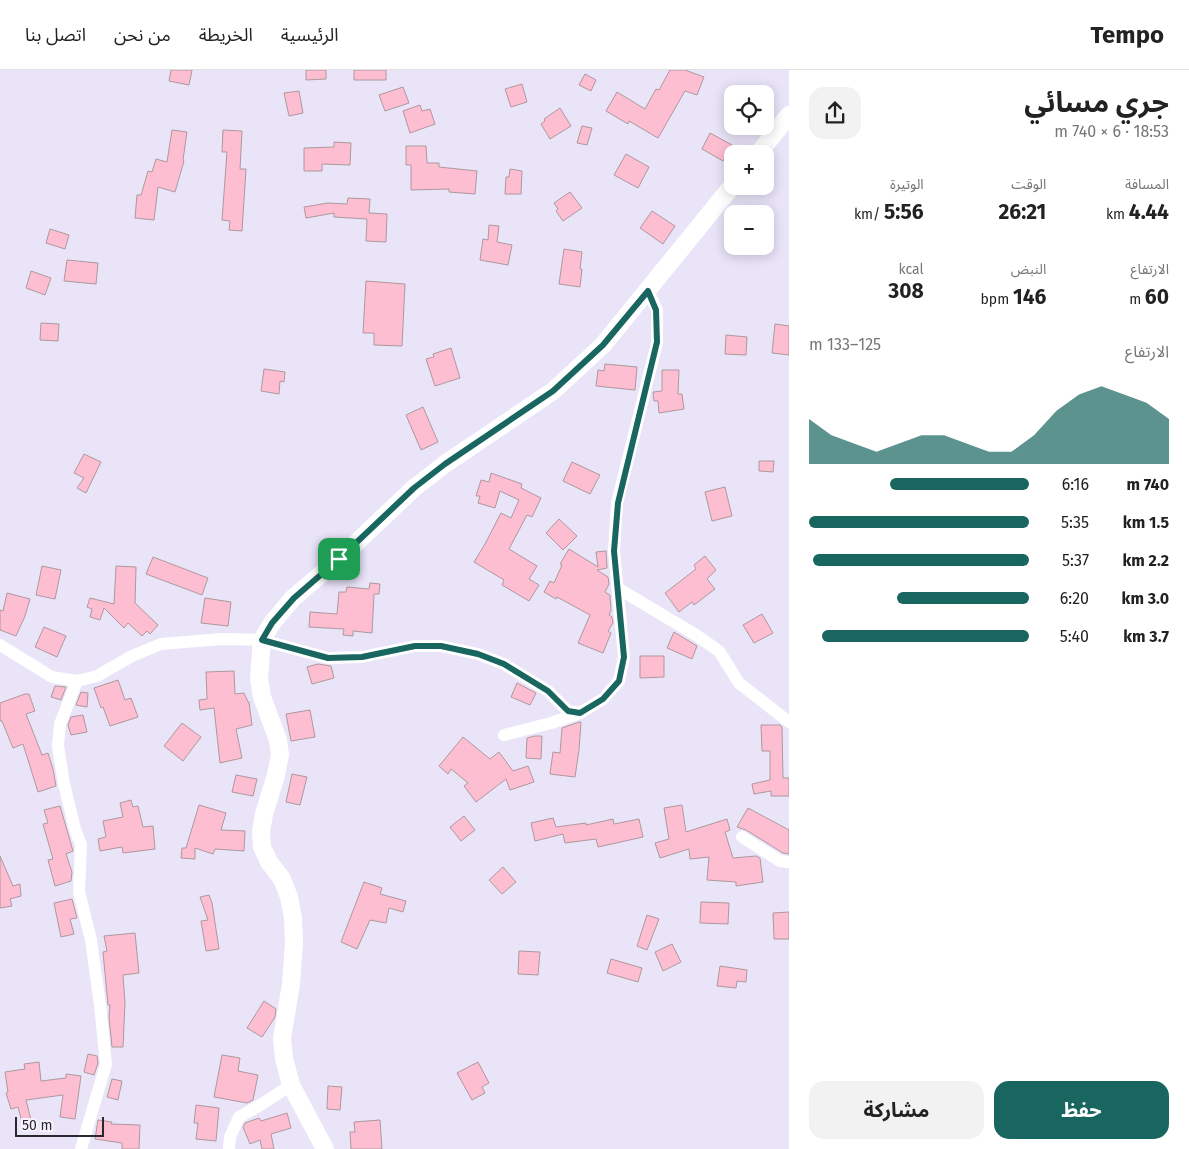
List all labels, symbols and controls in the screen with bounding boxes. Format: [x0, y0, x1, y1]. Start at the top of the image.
text: Tempo [1090, 21, 1164, 49]
text: اتصل بنا [25, 24, 86, 46]
text: من نحن [114, 24, 171, 46]
text: الخريطة [199, 24, 253, 46]
text: الرئيسية [281, 24, 339, 46]
map controls [724, 85, 774, 255]
button: locate [724, 85, 774, 135]
text: جري مسائي [1024, 86, 1169, 119]
button: share [809, 87, 861, 139]
text: 18:53 · 6 × 740 m [1054, 122, 1169, 141]
button: + [724, 145, 774, 195]
text: الوتيرة [890, 176, 924, 193]
text: الوقت [1011, 176, 1046, 193]
text: المسافة [1125, 176, 1169, 193]
text: 5:56 [884, 199, 924, 225]
text: 26:21 [998, 199, 1046, 225]
text: 4.44 [1129, 199, 1169, 225]
button: − [724, 205, 774, 255]
text: /km [854, 206, 884, 223]
text: km [1106, 206, 1129, 223]
text: kcal [898, 261, 924, 278]
text: النبض [1011, 261, 1046, 278]
text: الارتفاع [1131, 261, 1169, 278]
text: 308 [888, 278, 924, 304]
text: 146 [1013, 284, 1046, 310]
text: 60 [1145, 284, 1169, 310]
text: bpm [981, 291, 1013, 308]
text: m [1129, 291, 1145, 308]
text: 125–133 m [809, 335, 881, 354]
text: الارتفاع [1125, 342, 1169, 361]
text: 6:16 [1062, 475, 1089, 494]
text: 740 m [1126, 475, 1169, 494]
text: 5:35 [1061, 513, 1089, 532]
text: 1.5 km [1123, 513, 1169, 532]
pin [318, 538, 360, 580]
icon: arrive [325, 545, 353, 573]
text: 5:37 [1062, 551, 1089, 570]
text: 2.2 km [1122, 551, 1169, 570]
text: 6:20 [1060, 589, 1089, 608]
text: 3.0 km [1122, 589, 1169, 608]
text: 5:40 [1060, 627, 1089, 646]
text: 3.7 km [1123, 627, 1169, 646]
button: مشاركة [809, 1081, 984, 1139]
button: حفظ [994, 1081, 1169, 1139]
scale bar [15, 1114, 104, 1137]
text: 50 m [22, 1117, 53, 1134]

